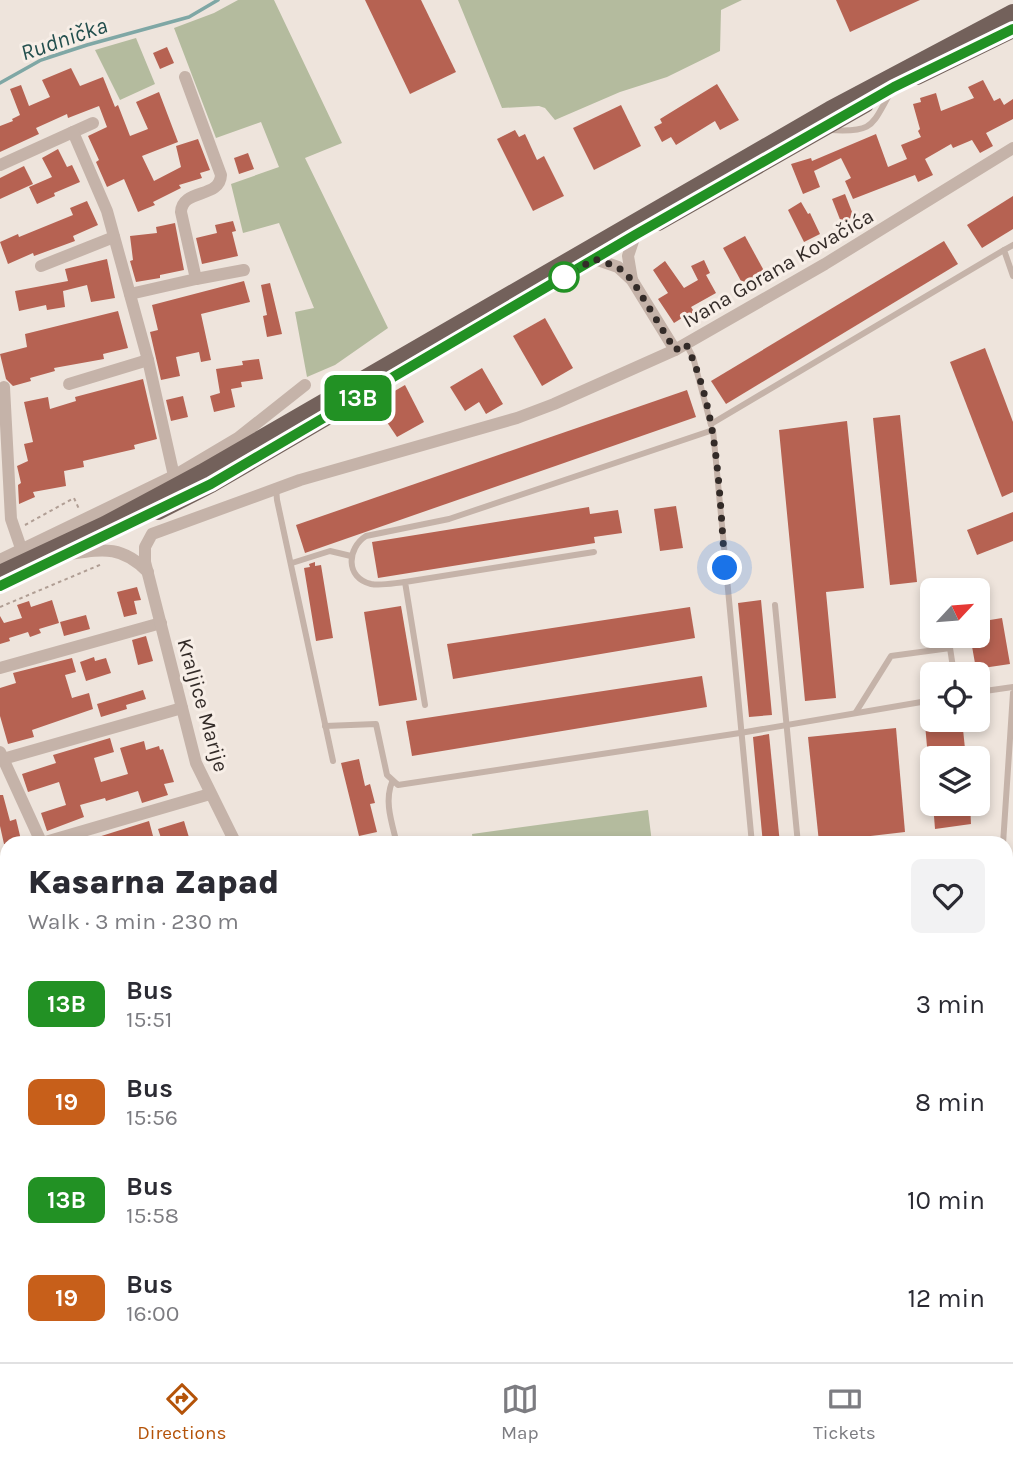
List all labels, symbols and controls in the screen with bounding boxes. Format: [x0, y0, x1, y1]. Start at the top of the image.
water label: Rudnička [17, 12, 111, 66]
street label: Ivana Gorana Kovačića [678, 203, 878, 333]
unlabelled marker [549, 262, 579, 292]
line badge: 13B [318, 375, 398, 421]
text: 13B [338, 384, 378, 412]
your location [707, 550, 742, 585]
north arrow [920, 578, 990, 648]
map controls [920, 578, 990, 816]
street label: Kraljice Marije [172, 635, 234, 775]
button: locate [920, 662, 990, 732]
button: layers [920, 746, 990, 816]
button: heart [911, 859, 985, 933]
text: Kasarna Zapad [28, 863, 279, 901]
text: Walk · 3 min · 230 m [28, 908, 239, 935]
text: Bus [126, 975, 173, 1006]
text: 3 min [916, 989, 985, 1020]
text: 13B [47, 990, 86, 1018]
text: 15:51 [126, 1006, 172, 1033]
text: Bus [126, 1073, 173, 1104]
text: 8 min [915, 1087, 985, 1118]
text: 19 [55, 1088, 78, 1116]
text: 15:56 [126, 1104, 178, 1131]
text: Bus [126, 1171, 173, 1202]
text: 10 min [907, 1185, 985, 1216]
text: 13B [47, 1186, 86, 1214]
text: 15:58 [126, 1202, 179, 1229]
text: Bus [126, 1269, 173, 1300]
text: 12 min [907, 1283, 985, 1314]
text: 19 [55, 1284, 78, 1312]
text: 16:00 [126, 1300, 179, 1327]
tab: Directions [137, 1380, 226, 1444]
tab: Map [501, 1380, 539, 1444]
tab: Tickets [813, 1380, 876, 1444]

